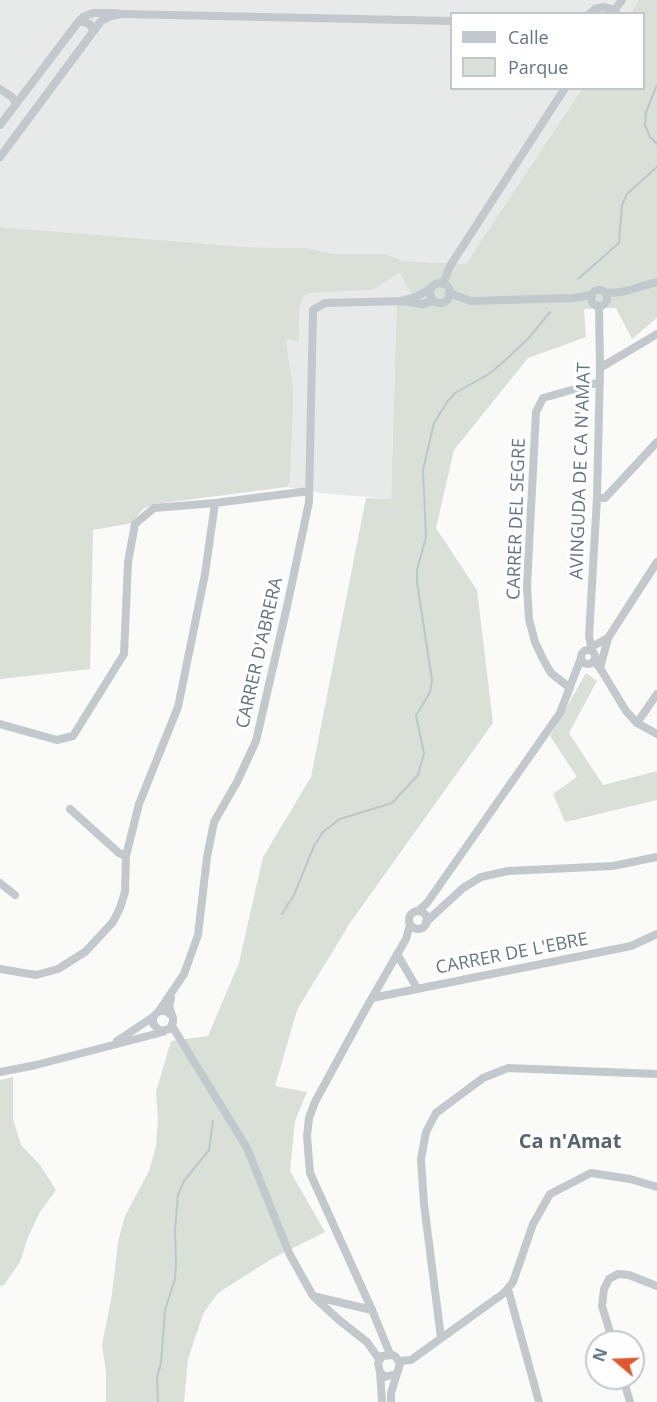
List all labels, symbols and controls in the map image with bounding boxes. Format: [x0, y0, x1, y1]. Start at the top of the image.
legend [450, 12, 645, 90]
text: Calle [508, 25, 549, 49]
text: Parque [508, 55, 568, 79]
street label: AVINGUDA DE CA N'AMAT [566, 362, 596, 580]
street label: CARRER DEL SEGRE [503, 438, 531, 600]
street label: CARRER D'ABRERA [232, 575, 288, 731]
street label: CARRER DE L'EBRE [434, 929, 590, 979]
district label: Ca n'Amat [519, 1130, 621, 1154]
north arrow [585, 1330, 645, 1390]
text: N [587, 1345, 612, 1365]

